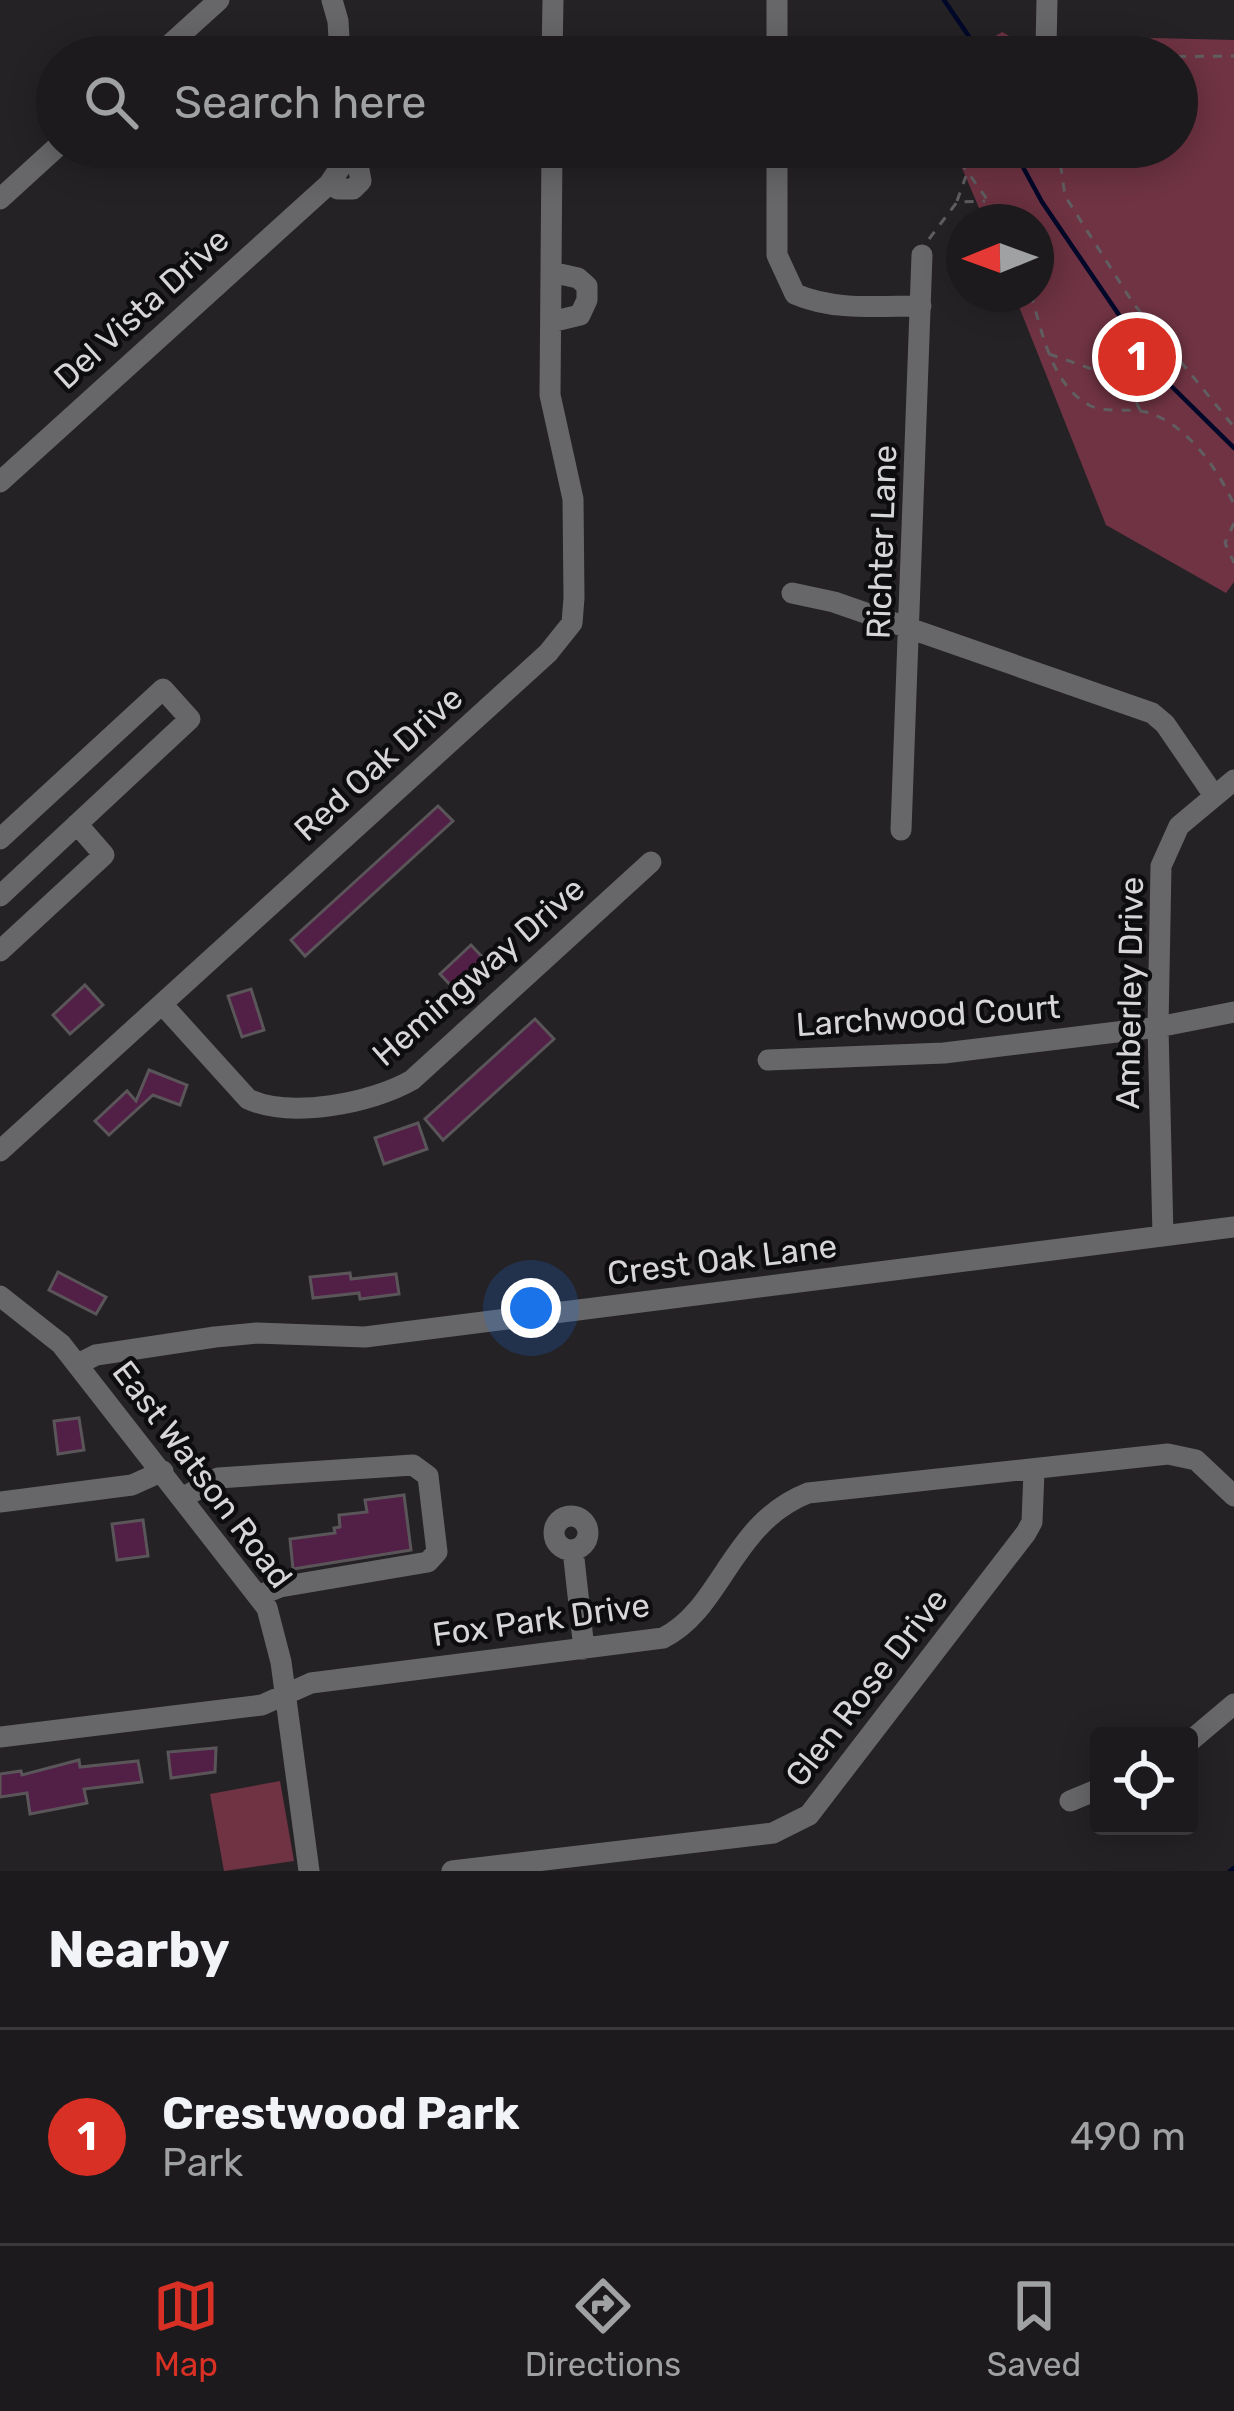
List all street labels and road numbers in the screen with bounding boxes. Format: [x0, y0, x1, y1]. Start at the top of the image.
street label: Del Vista Drive [46, 220, 237, 397]
street label: Richter Lane [859, 444, 904, 640]
street label: Red Oak Drive [286, 678, 470, 849]
street label: Hemingway Drive [365, 869, 592, 1074]
street label: Amberley Drive [1108, 876, 1151, 1110]
street label: Larchwood Court [795, 987, 1062, 1044]
street label: Crest Oak Lane [605, 1226, 839, 1293]
street label: East Watson Road [105, 1353, 301, 1596]
street label: Glen Rose Drive [777, 1581, 956, 1794]
street label: Fox Park Drive [430, 1585, 652, 1654]

